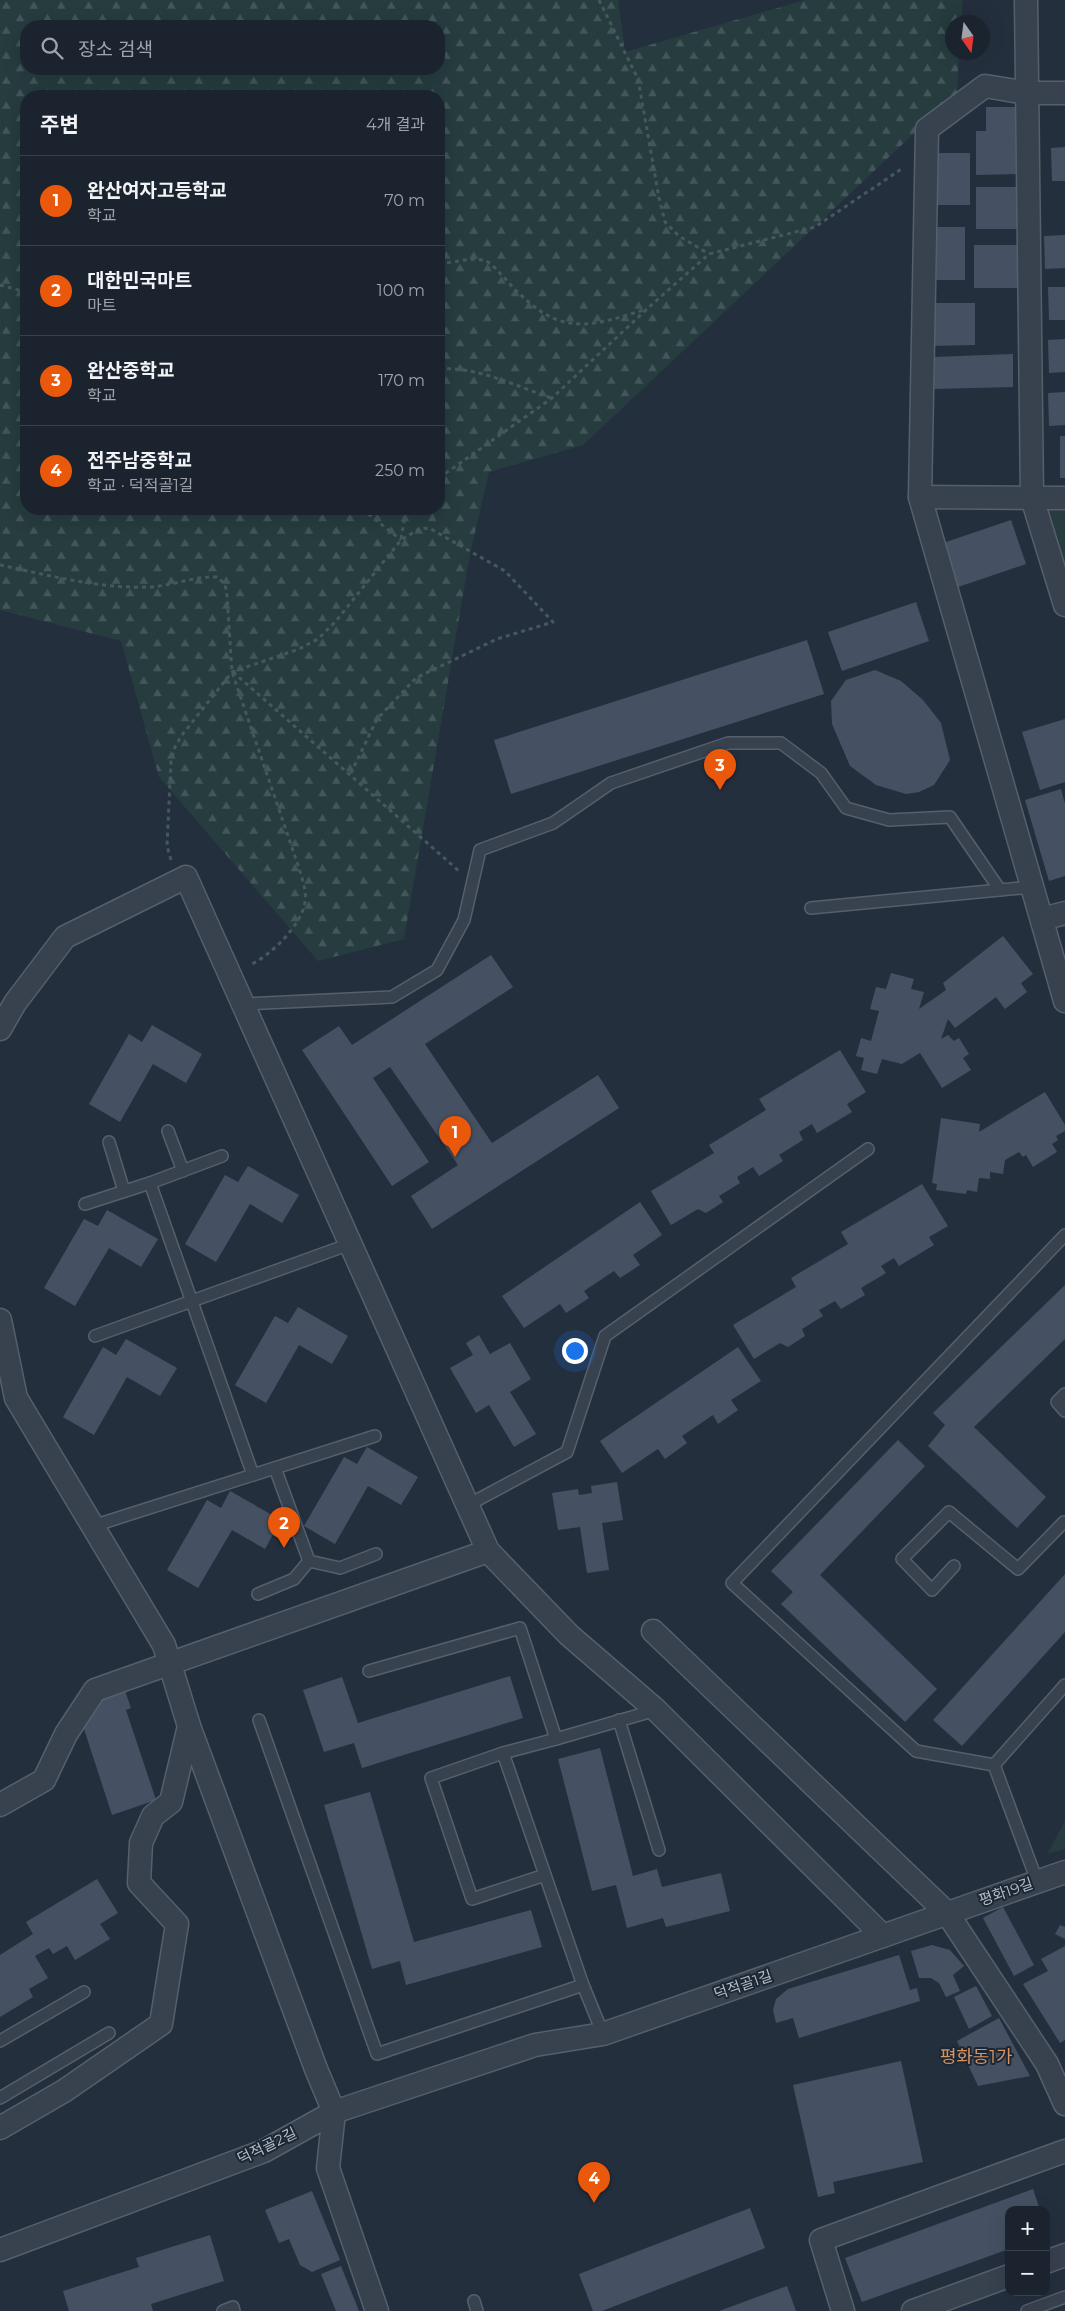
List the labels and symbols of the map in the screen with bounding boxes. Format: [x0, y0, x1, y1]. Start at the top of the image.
north arrow [945, 15, 990, 60]
pin: 3 [704, 749, 736, 790]
pin: 1 [439, 1116, 471, 1157]
your location [562, 1338, 588, 1364]
pin: 2 [268, 1507, 300, 1548]
street label: 평화19길 [976, 1873, 1035, 1910]
street label: 덕적골1길 [711, 1966, 775, 2003]
district label: 평화동1가 [940, 2046, 1013, 2068]
street label: 덕적골2길 [234, 2123, 300, 2168]
pin: 4 [578, 2162, 610, 2203]

